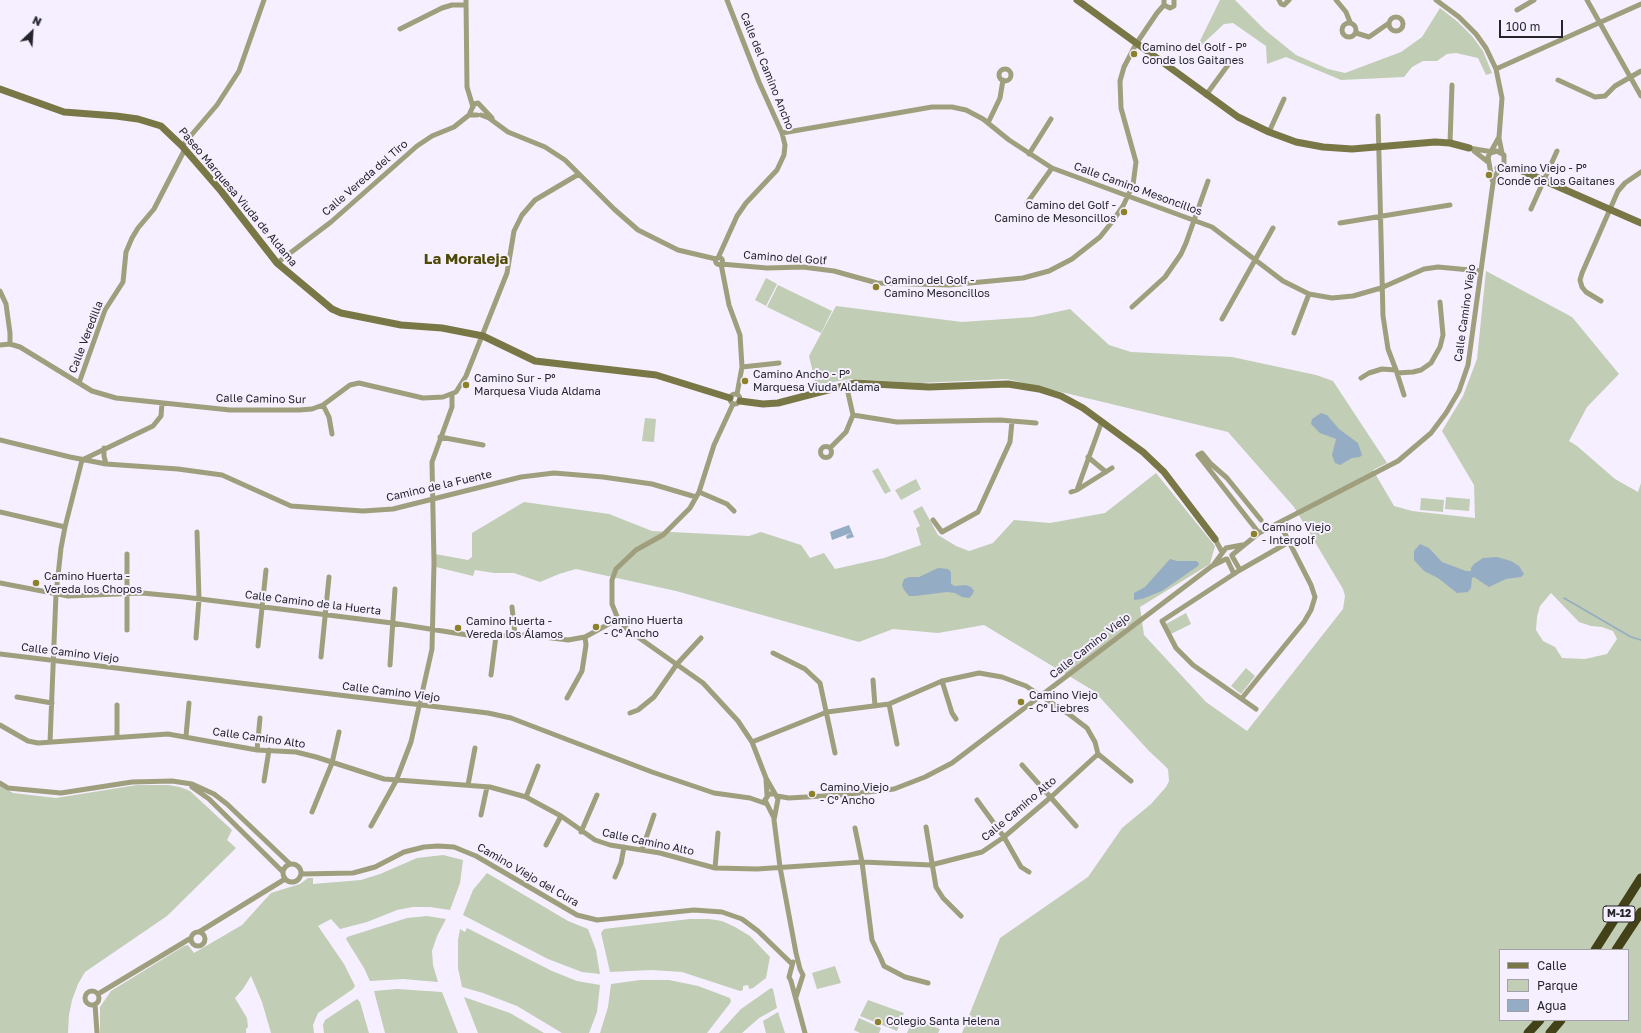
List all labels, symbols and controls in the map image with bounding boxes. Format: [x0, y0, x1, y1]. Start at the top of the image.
street label: Calle del Camino Ancho [737, 11, 797, 131]
north arrow [12, 12, 52, 52]
scale bar [1501, 12, 1565, 38]
text: N [31, 13, 44, 28]
text: 100 m [1506, 19, 1540, 34]
place label: Camino del Golf - Pº Conde los Gaitanes [1142, 41, 1247, 67]
marker: Camino del Golf - Pº Conde los Gaitanes [1129, 49, 1139, 59]
street label: Paseo Marquesa Viuda de Aldama [176, 125, 300, 269]
street label: Calle Vereda del Tiro [320, 137, 410, 219]
street label: Calle Camino Mesoncillos [1072, 160, 1204, 218]
place label: Camino Viejo - Pº Conde de los Gaitanes [1497, 162, 1615, 188]
marker: Camino Viejo - Pº Conde de los Gaitanes [1484, 170, 1494, 180]
place label: Camino del Golf - Camino de Mesoncillos [994, 199, 1116, 225]
marker: Camino del Golf - Camino de Mesoncillos [1119, 207, 1129, 217]
street label: Camino del Golf [743, 249, 827, 267]
district label: La Moraleja [424, 250, 508, 268]
street label: Calle Camino Viejo [1452, 263, 1478, 363]
place label: Camino del Golf - Camino Mesoncillos [884, 274, 990, 300]
marker: Camino del Golf - Camino Mesoncillos [871, 282, 881, 292]
street label: Calle Veredilla [66, 299, 106, 375]
place label: Camino Ancho - Pº Marquesa Viuda Aldama [753, 368, 880, 394]
place label: Camino Sur - Pº Marquesa Viuda Aldama [474, 372, 601, 398]
marker: Camino Ancho - Pº Marquesa Viuda Aldama [740, 376, 750, 386]
marker: Camino Sur - Pº Marquesa Viuda Aldama [461, 380, 471, 390]
street label: Calle Camino Sur [216, 392, 306, 406]
street label: Camino de la Fuente [385, 467, 493, 505]
place label: Camino Viejo - Intergolf [1262, 521, 1331, 547]
marker: Camino Viejo - Intergolf [1249, 529, 1259, 539]
place label: Camino Huerta - Vereda los Chopos [44, 570, 142, 596]
marker: Camino Huerta - Vereda los Chopos [31, 578, 41, 588]
street label: Calle Camino de la Huerta [244, 588, 382, 618]
street label: Calle Camino Viejo [1047, 610, 1133, 682]
place label: Camino Huerta - Cº Ancho [604, 614, 683, 640]
place label: Camino Huerta - Vereda los Álamos [466, 615, 563, 641]
marker: Camino Huerta - Cº Ancho [591, 622, 601, 632]
marker: Camino Huerta - Vereda los Álamos [453, 623, 463, 633]
street label: Calle Camino Viejo [20, 640, 120, 666]
street label: Calle Camino Viejo [341, 679, 441, 705]
place label: Camino Viejo - Cº Liebres [1029, 689, 1098, 715]
marker: Camino Viejo - Cº Liebres [1016, 697, 1026, 707]
street label: Calle Camino Alto [212, 725, 306, 751]
street label: Calle Camino Alto [979, 774, 1059, 844]
place label: Camino Viejo - Cº Ancho [820, 781, 889, 807]
marker: Camino Viejo - Cº Ancho [807, 789, 817, 799]
street label: Calle Camino Alto [601, 826, 695, 858]
street label: Camino Viejo del Cura [475, 840, 581, 910]
road number: M-12 [1603, 906, 1635, 922]
legend [1499, 949, 1629, 1021]
text: Calle [1537, 958, 1566, 973]
text: Parque [1537, 978, 1578, 993]
text: Agua [1537, 998, 1566, 1013]
place label: Colegio Santa Helena [886, 1015, 1000, 1029]
marker: Colegio Santa Helena [873, 1017, 883, 1027]

